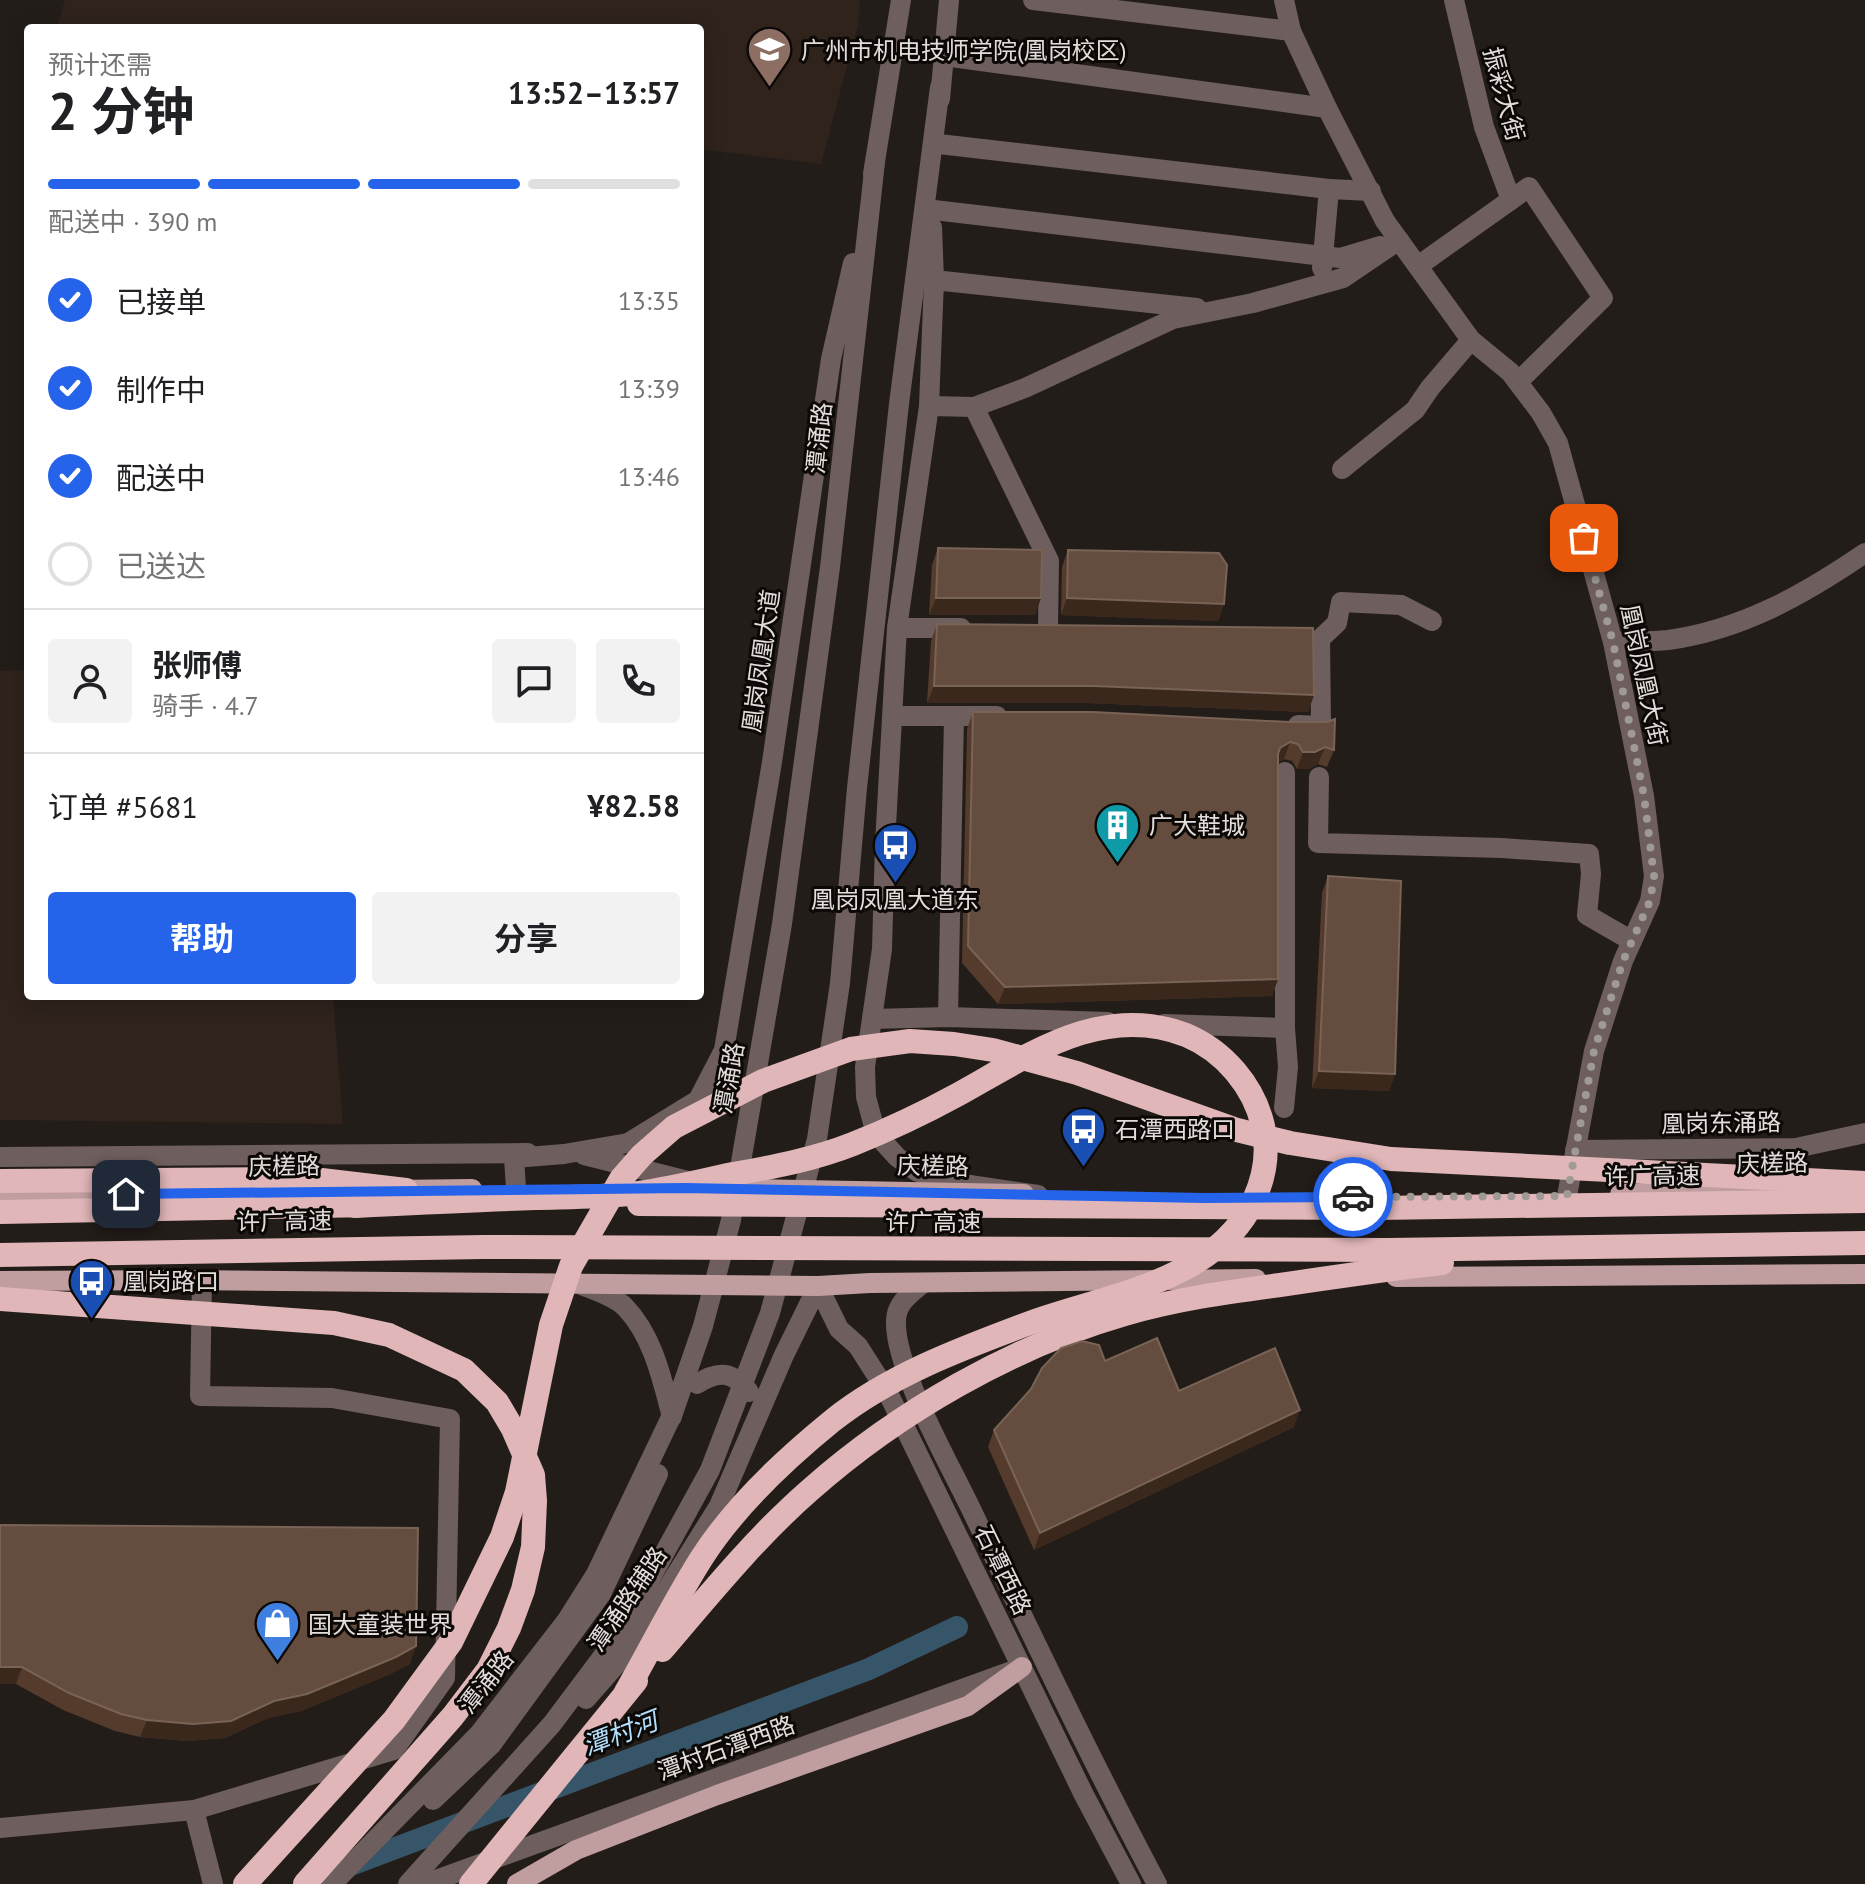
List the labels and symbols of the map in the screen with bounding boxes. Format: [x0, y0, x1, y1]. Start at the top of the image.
school or university icon: 广州市机电技师学院(凰岗校区) [746, 26, 794, 89]
place label: 广州市机电技师学院(凰岗校区) [801, 35, 1126, 66]
street label: 振彩大街 [1477, 44, 1531, 144]
street label: 潭涌路 [800, 401, 838, 475]
pin [1550, 504, 1618, 572]
street label: 凰岗凤凰大道 [736, 588, 786, 734]
street label: 凰岗凤凰大街 [1614, 601, 1674, 749]
building icon: 广大鞋城 [1094, 801, 1142, 864]
place label: 广大鞋城 [1149, 810, 1245, 841]
bus stop icon: 凰岗凤凰大道东 [871, 821, 919, 884]
place label: 凰岗凤凰大道东 [811, 884, 979, 915]
street label: 潭涌路 [707, 1040, 751, 1116]
bus stop icon: 石潭西路口 [1060, 1105, 1108, 1168]
street label: 凰岗东涌路 [1661, 1106, 1781, 1140]
place label: 石潭西路口 [1115, 1114, 1235, 1145]
street label: 庆槎路 [1736, 1147, 1808, 1179]
street label: 庆槎路 [248, 1150, 320, 1182]
street label: 庆槎路 [897, 1150, 969, 1182]
courier [1313, 1157, 1393, 1237]
pin [92, 1160, 160, 1228]
street label: 许广高速 [1604, 1160, 1700, 1192]
street label: 许广高速 [236, 1205, 332, 1237]
street label: 许广高速 [885, 1207, 981, 1238]
bus stop icon: 凰岗路口 [68, 1257, 116, 1320]
place label: 凰岗路口 [123, 1266, 219, 1297]
street label: 石潭西路 [968, 1520, 1038, 1620]
street label: 潭涌路辅路 [581, 1541, 673, 1657]
shop icon: 国大童装世界 [253, 1600, 301, 1663]
place label: 国大童装世界 [308, 1609, 452, 1640]
street label: 潭涌路 [452, 1644, 520, 1720]
water label: 潭村河 [578, 1702, 667, 1762]
street label: 潭村石潭西路 [653, 1709, 799, 1787]

